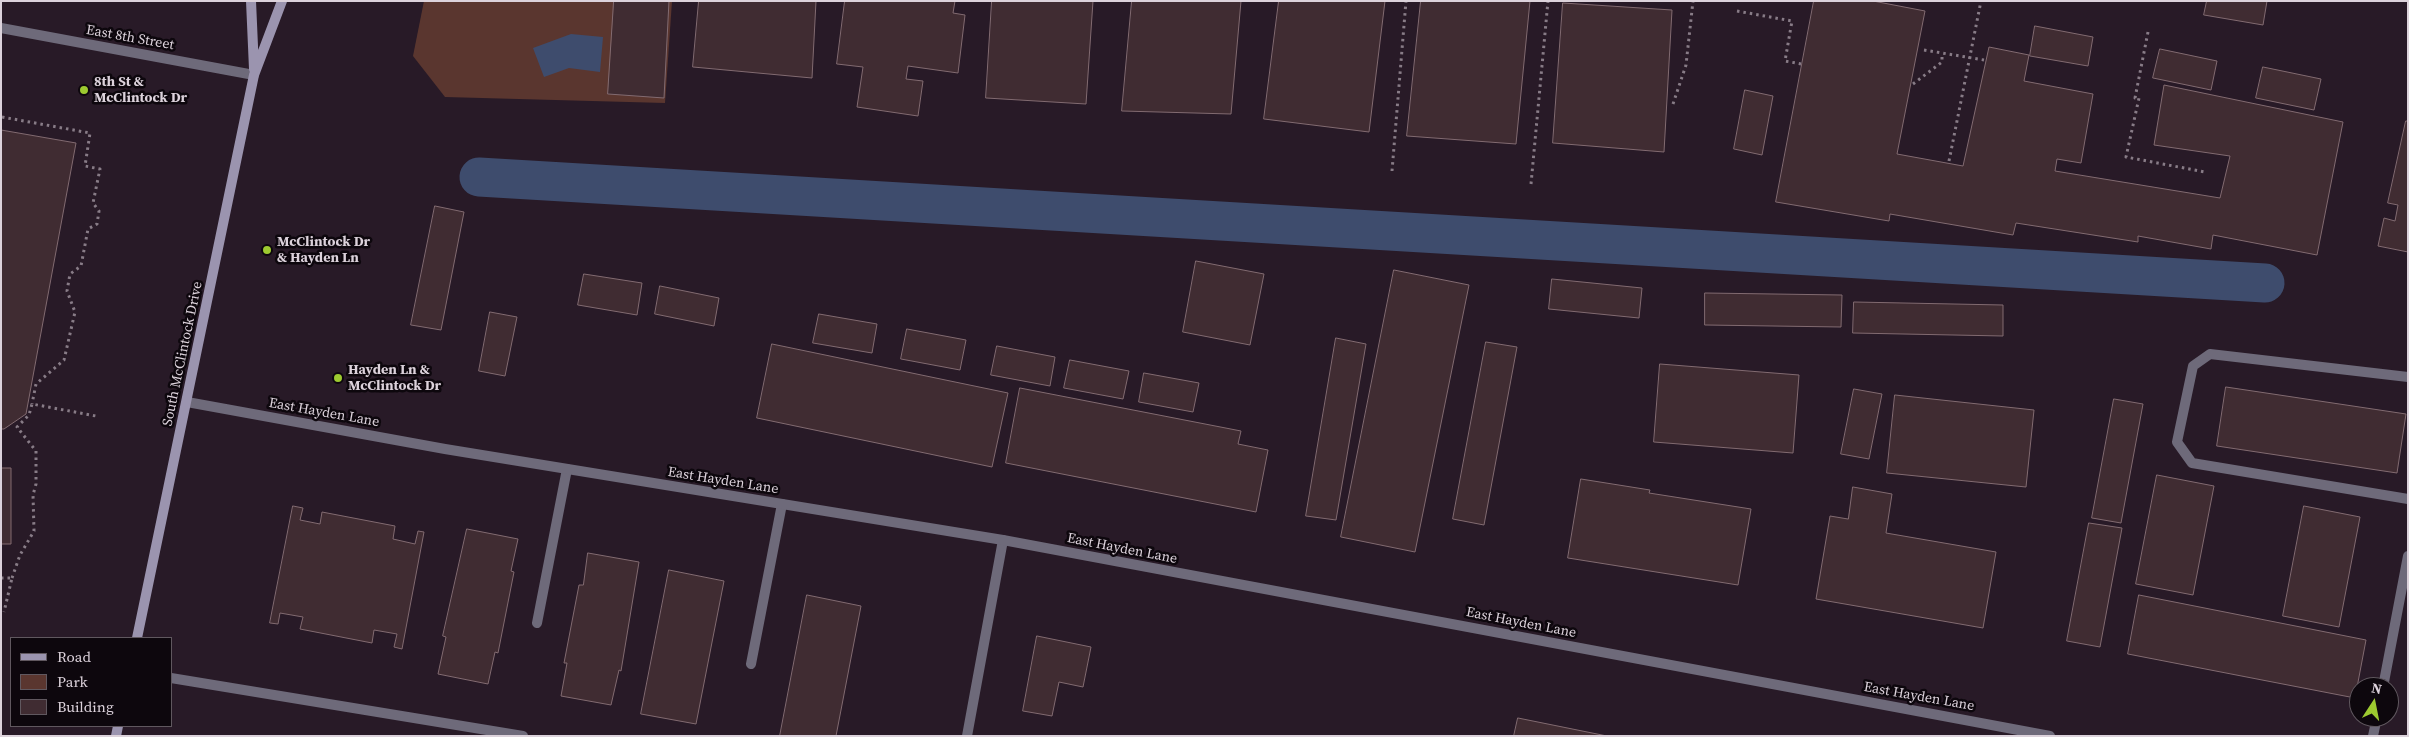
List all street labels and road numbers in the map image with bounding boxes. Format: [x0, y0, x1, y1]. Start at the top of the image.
street label: East 8th Street [85, 22, 175, 54]
street label: South McClintock Drive [159, 280, 207, 428]
street label: East Hayden Lane [267, 395, 381, 431]
street label: East Hayden Lane [666, 464, 780, 498]
street label: East Hayden Lane [1065, 530, 1179, 568]
street label: East Hayden Lane [1464, 604, 1578, 642]
street label: East Hayden Lane [1862, 679, 1976, 715]

